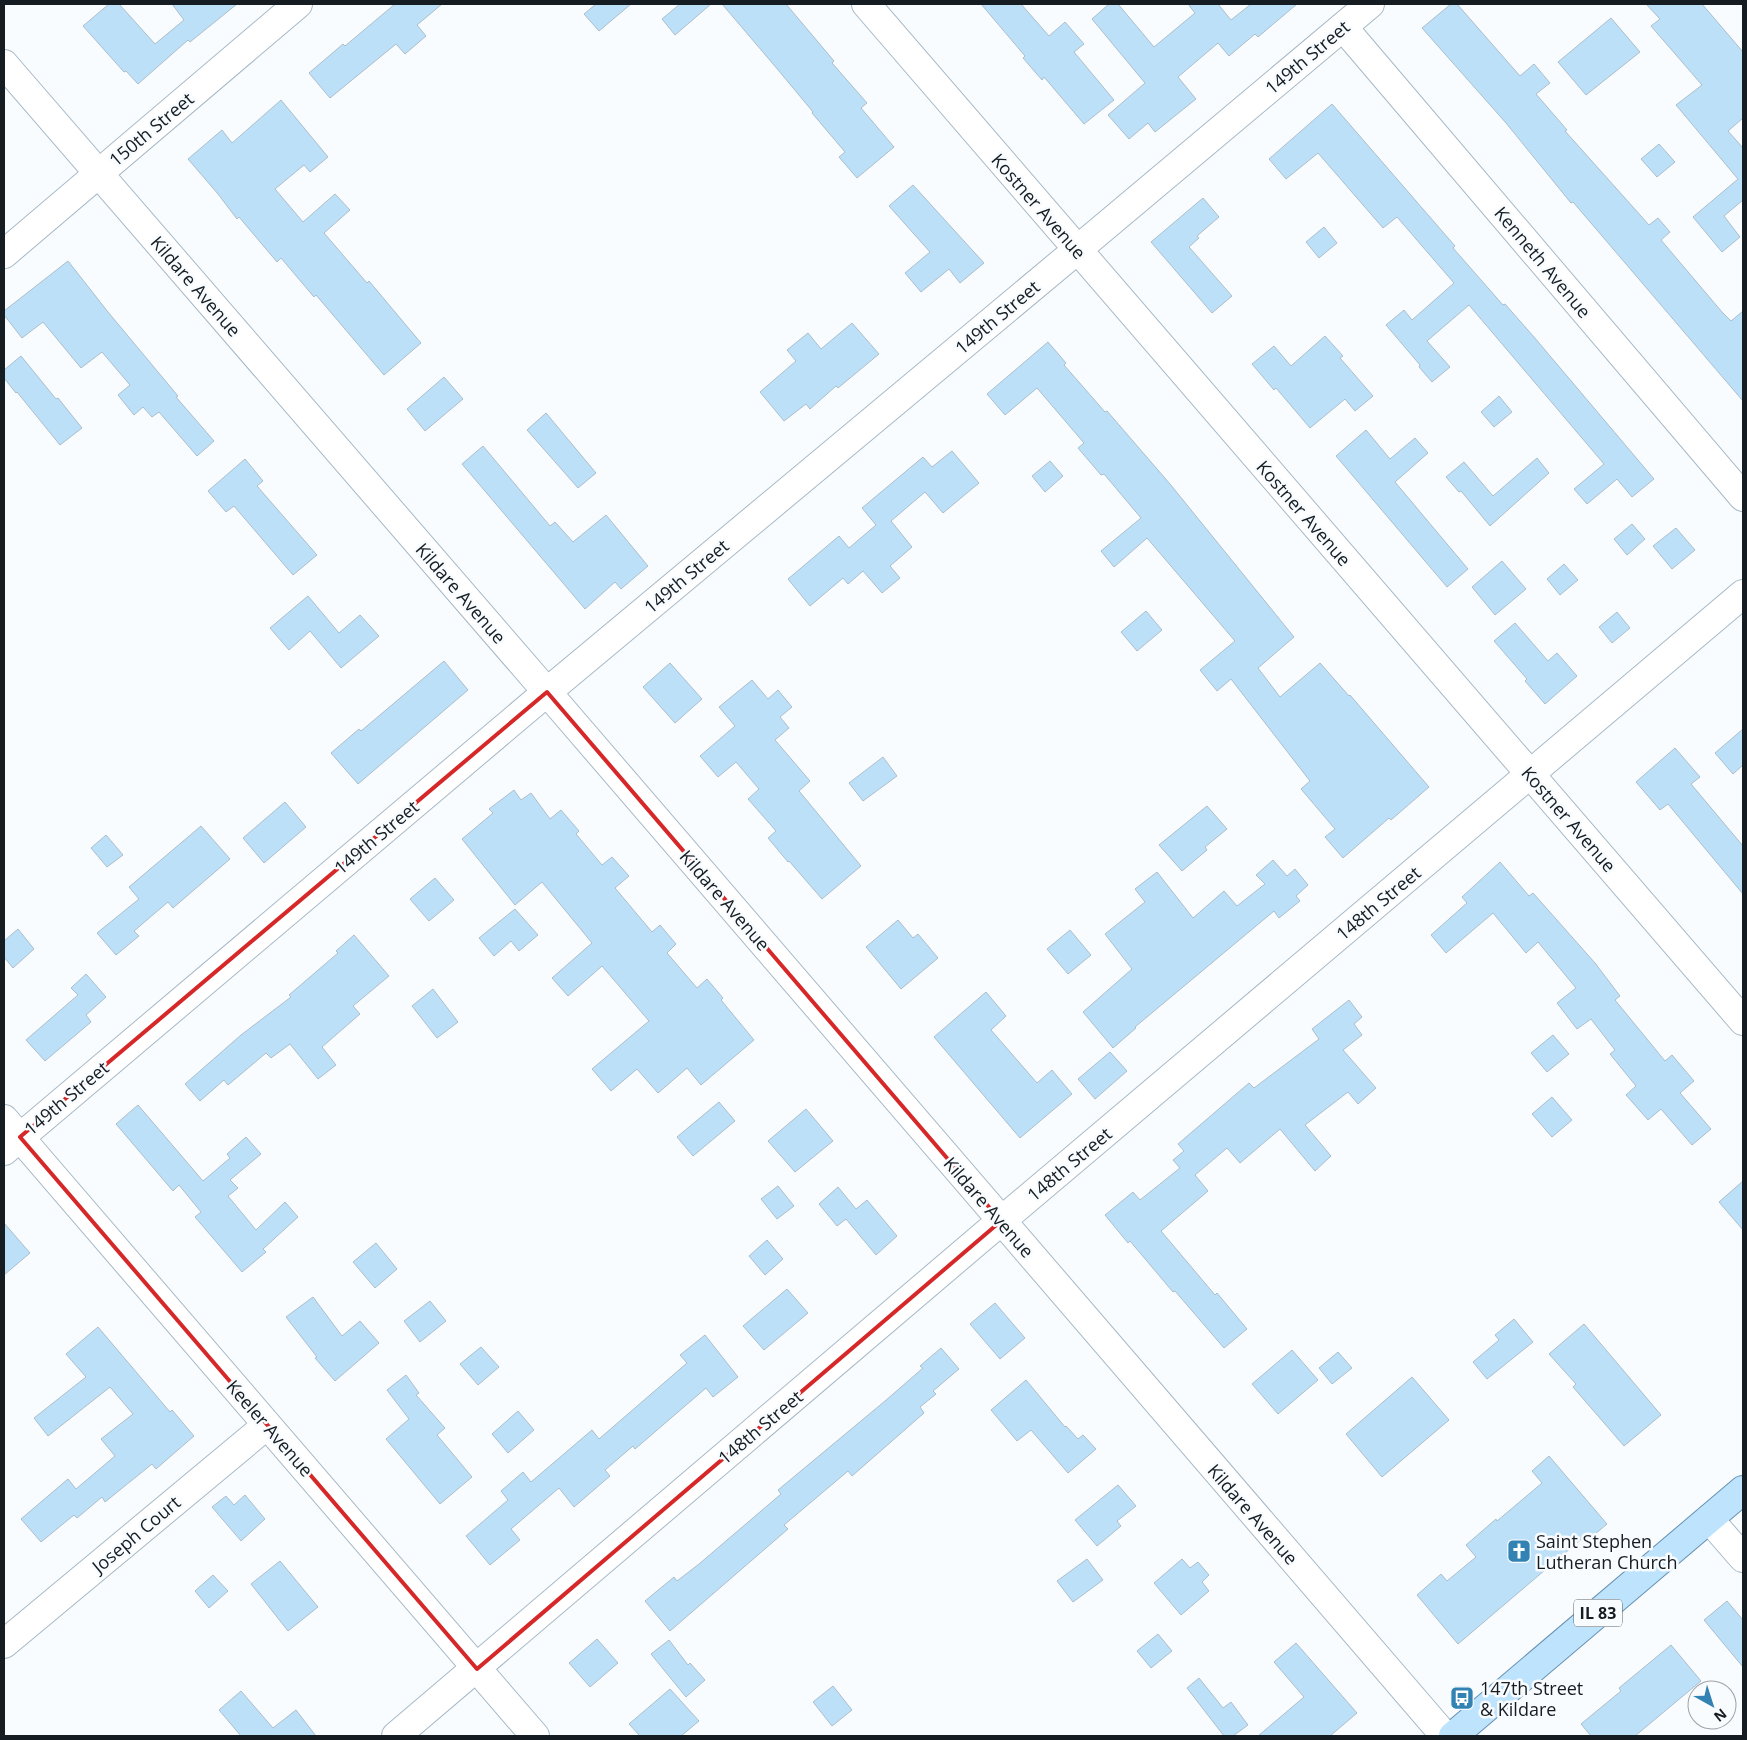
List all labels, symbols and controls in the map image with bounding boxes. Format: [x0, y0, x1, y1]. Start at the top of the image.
street label: 149th Street [1260, 15, 1354, 99]
street label: 150th Street [104, 87, 198, 171]
street label: Kostner Avenue [986, 148, 1092, 264]
street label: Kenneth Avenue [1489, 201, 1597, 323]
street label: Kildare Avenue [146, 231, 246, 341]
street label: 149th Street [950, 275, 1044, 359]
street label: Kostner Avenue [1251, 455, 1357, 571]
street label: 149th Street [639, 534, 733, 618]
street label: Kildare Avenue [411, 538, 511, 648]
street label: Kostner Avenue [1516, 761, 1622, 877]
street label: 149th Street [329, 795, 423, 879]
street label: Kildare Avenue [675, 845, 775, 955]
street label: 148th Street [1331, 861, 1425, 945]
street label: 149th Street [19, 1056, 113, 1140]
street label: 148th Street [1022, 1122, 1116, 1206]
street label: Kildare Avenue [939, 1152, 1039, 1262]
street label: Keeler Avenue [221, 1375, 319, 1481]
street label: 148th Street [713, 1385, 807, 1469]
street label: Kildare Avenue [1203, 1459, 1303, 1569]
street label: Joseph Court [85, 1490, 185, 1579]
place label: Saint Stephen Lutheran Church [1536, 1529, 1678, 1574]
church icon: Saint Stephen Lutheran Church [1506, 1538, 1532, 1564]
road number: IL 83 [1574, 1600, 1622, 1626]
place label: 147th Street & Kildare [1480, 1676, 1583, 1721]
north arrow [1687, 1680, 1737, 1730]
bus stop icon: 147th Street & Kildare [1449, 1685, 1475, 1711]
text: N [1710, 1705, 1731, 1726]

